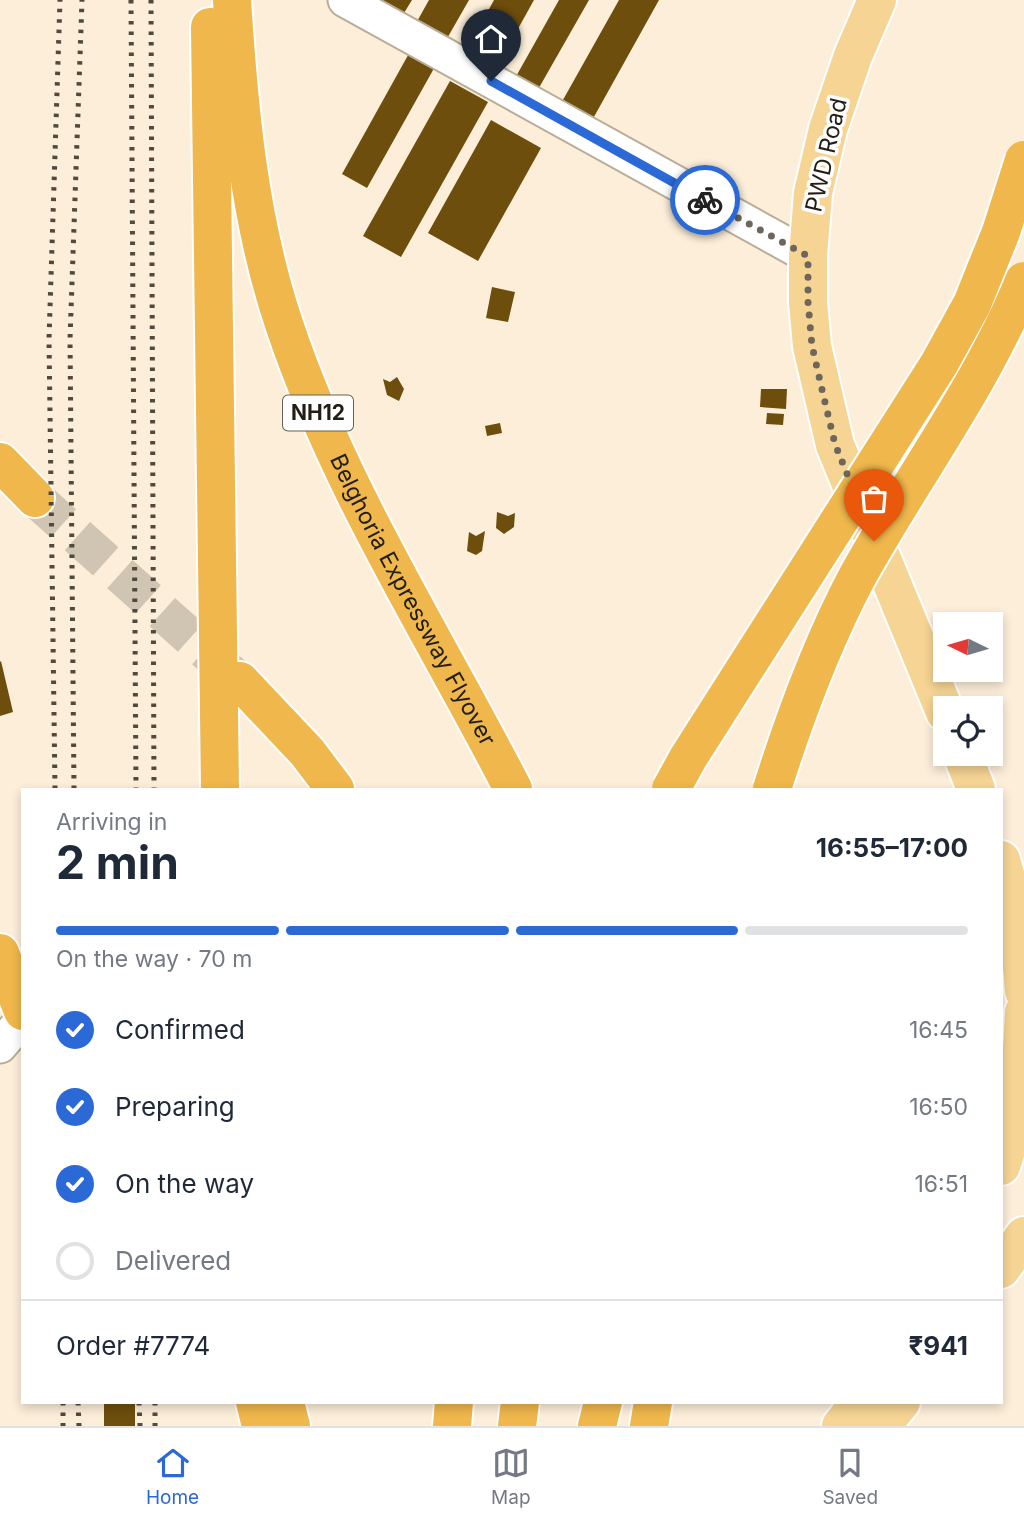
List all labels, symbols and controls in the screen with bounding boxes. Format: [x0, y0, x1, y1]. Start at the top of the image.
pin [461, 9, 521, 81]
icon: home [472, 20, 510, 58]
street label: PWD Road [799, 95, 853, 215]
courier [670, 165, 740, 235]
icon: bike [686, 181, 724, 219]
road number: NH12 [283, 396, 353, 430]
street label: Belghoria Expressway Flyover [324, 449, 502, 751]
pin [844, 469, 904, 541]
icon: bag [855, 480, 893, 518]
north arrow [933, 612, 1003, 682]
map controls [933, 612, 1003, 766]
button: locate [933, 696, 1003, 766]
text: Arriving in [56, 808, 167, 836]
text: 16:55–17:00 [816, 832, 968, 863]
text: 2 min [56, 834, 179, 890]
text: On the way · 70 m [56, 945, 252, 973]
icon: check [56, 1011, 94, 1049]
text: Confirmed [115, 1014, 245, 1045]
text: 16:45 [909, 1016, 968, 1044]
icon: check [56, 1088, 94, 1126]
text: Preparing [115, 1091, 235, 1122]
text: 16:50 [909, 1093, 968, 1121]
icon: check [56, 1165, 94, 1203]
text: On the way [115, 1168, 254, 1199]
text: 16:51 [914, 1170, 968, 1198]
text: Delivered [115, 1245, 231, 1276]
text: Order #7774 [56, 1330, 210, 1361]
text: ₹941 [908, 1330, 968, 1361]
tab: Home [146, 1444, 199, 1509]
tab: Map [491, 1444, 531, 1509]
tab: Saved [822, 1444, 878, 1509]

